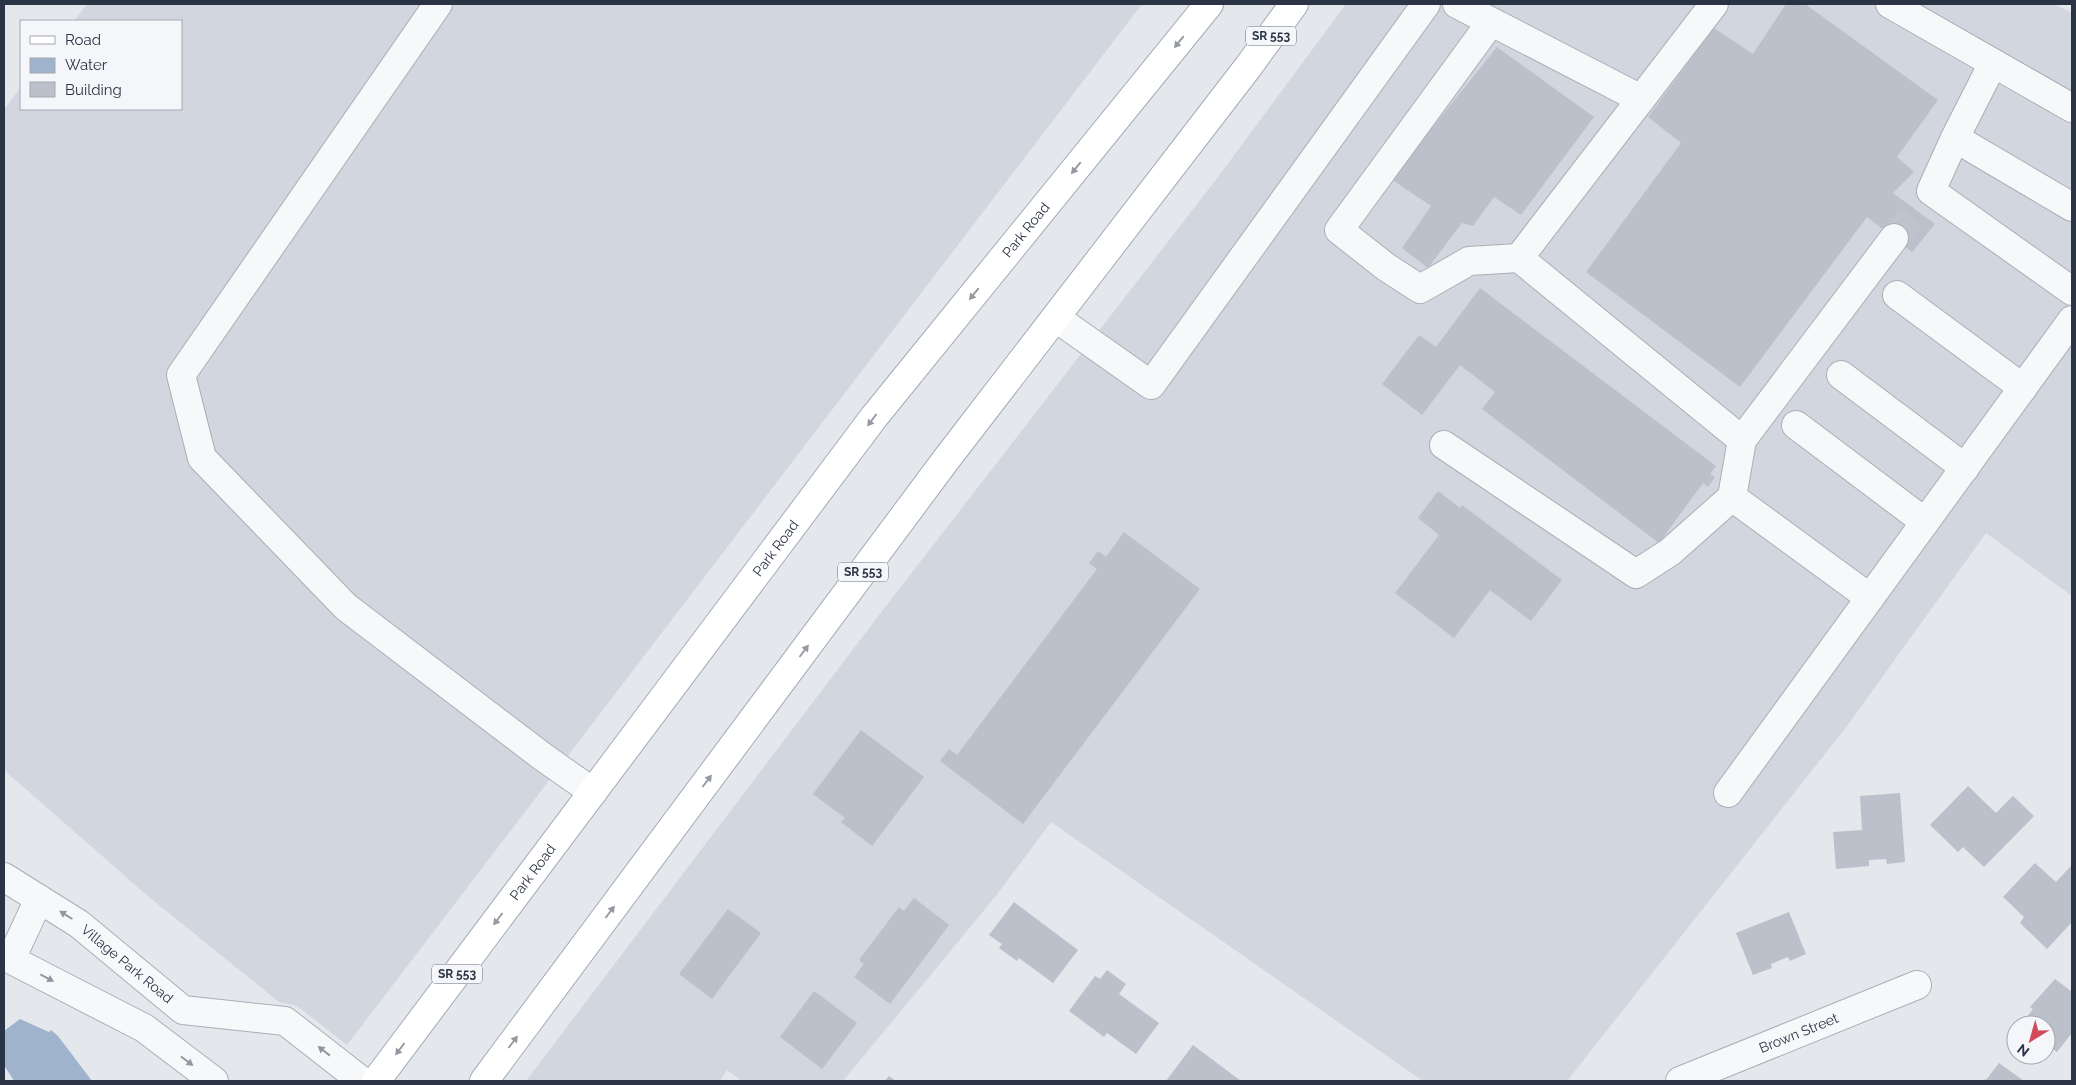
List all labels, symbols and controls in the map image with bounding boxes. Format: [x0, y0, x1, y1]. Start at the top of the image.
legend [20, 20, 182, 110]
road number: SR 553 [1246, 27, 1296, 46]
text: Road [65, 31, 101, 49]
one-way arrow [1173, 35, 1184, 48]
text: Water [65, 56, 108, 74]
text: Building [65, 81, 122, 99]
one-way arrow [1071, 161, 1082, 174]
street label: Park Road [999, 199, 1053, 260]
one-way arrow [968, 287, 979, 300]
one-way arrow [866, 413, 877, 426]
street label: Park Road [749, 517, 802, 579]
road number: SR 553 [838, 562, 888, 582]
one-way arrow [799, 644, 809, 658]
one-way arrow [702, 774, 712, 788]
street label: Park Road [506, 841, 559, 903]
one-way arrow [605, 905, 615, 919]
one-way arrow [59, 911, 72, 920]
one-way arrow [493, 912, 503, 926]
street label: Village Park Road [78, 921, 176, 1006]
road number: SR 553 [432, 964, 482, 984]
one-way arrow [40, 974, 55, 982]
street label: Brown Street [1757, 1010, 1841, 1056]
north arrow [2006, 1015, 2056, 1065]
one-way arrow [508, 1035, 518, 1049]
text: N [2014, 1041, 2032, 1060]
one-way arrow [395, 1042, 406, 1055]
one-way arrow [317, 1046, 330, 1056]
one-way arrow [180, 1055, 193, 1066]

